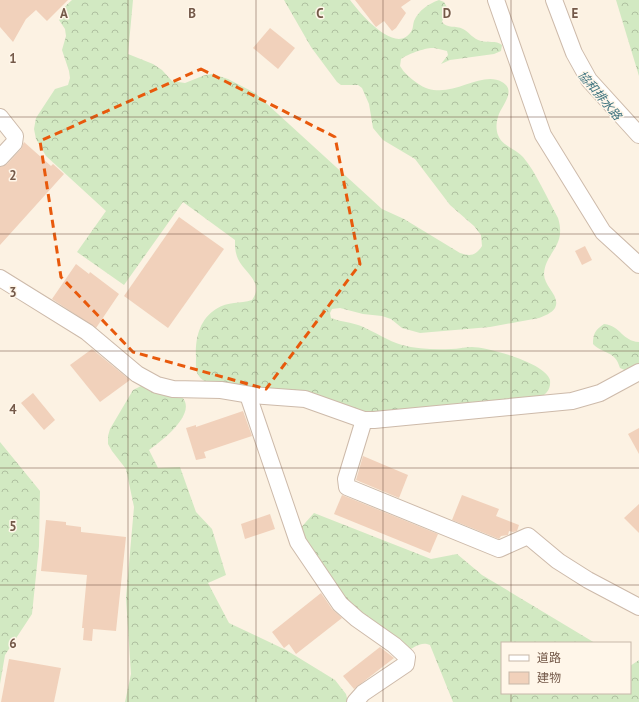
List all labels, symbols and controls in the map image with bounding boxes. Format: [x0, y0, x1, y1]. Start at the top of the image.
text: A [60, 5, 68, 22]
text: B [188, 5, 196, 22]
text: C [316, 5, 324, 22]
text: D [443, 5, 451, 22]
text: E [572, 5, 579, 22]
text: 1 [9, 50, 17, 67]
water label: 協和排水路 [575, 67, 626, 124]
text: 2 [9, 167, 17, 184]
text: 3 [9, 284, 17, 301]
text: 4 [9, 401, 17, 418]
text: 5 [9, 518, 17, 535]
text: 6 [9, 635, 17, 652]
legend [501, 642, 631, 694]
text: 道路 [537, 650, 561, 665]
text: 建物 [537, 670, 561, 685]

